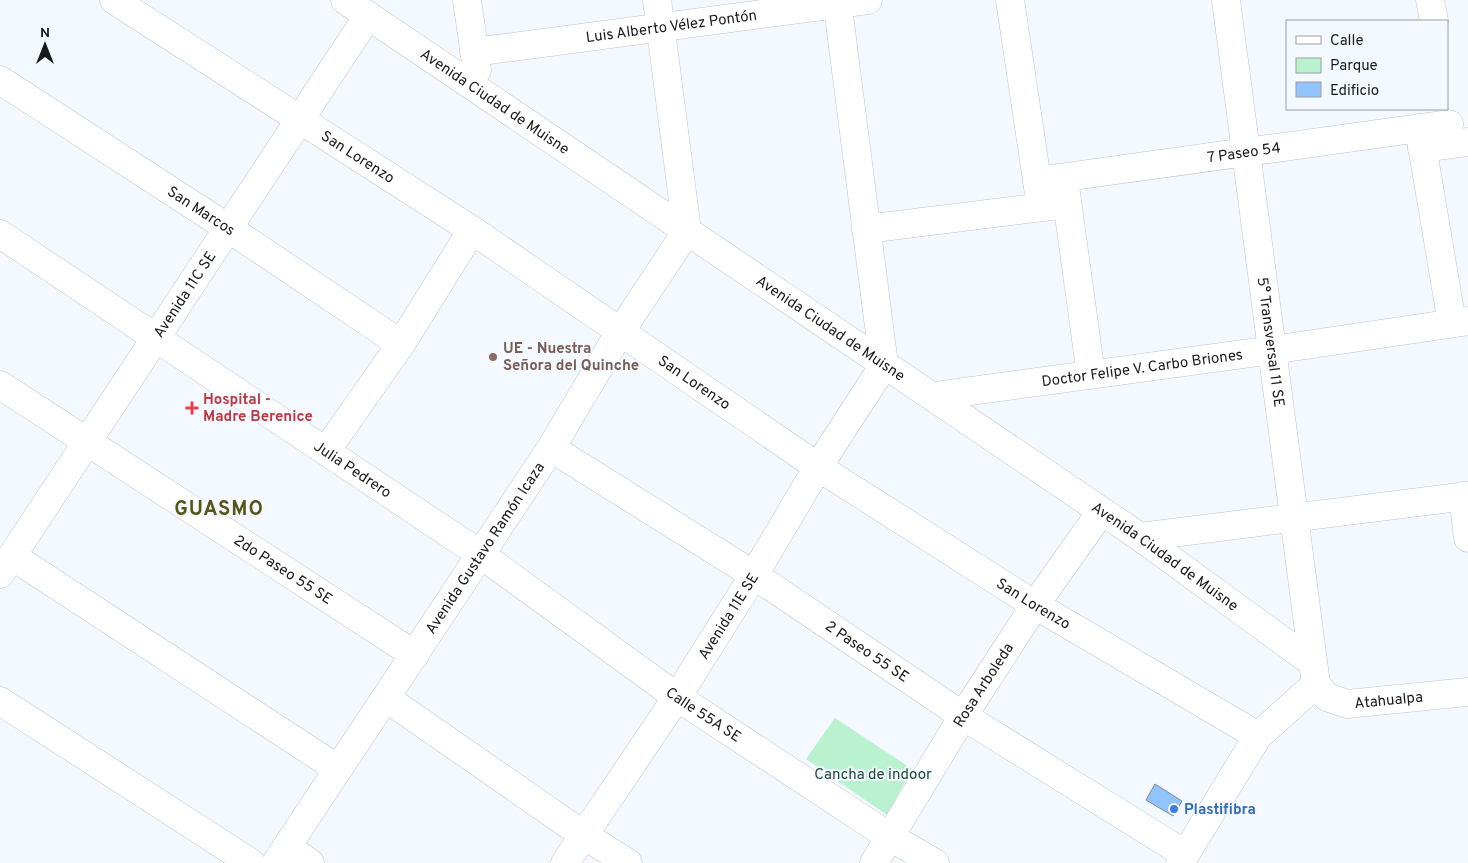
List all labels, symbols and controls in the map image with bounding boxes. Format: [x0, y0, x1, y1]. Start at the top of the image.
street label: Luis Alberto Vélez Pontón [585, 7, 758, 48]
north arrow [20, 20, 70, 70]
legend [1286, 20, 1448, 110]
text: N [40, 25, 50, 42]
text: Calle [1330, 32, 1364, 51]
street label: Avenida Ciudad de Muisne [416, 45, 572, 160]
text: Parque [1330, 57, 1378, 76]
text: Edificio [1330, 82, 1379, 101]
street label: San Lorenzo [317, 127, 398, 189]
street label: 7 Paseo 54 [1206, 139, 1282, 168]
street label: San Marcos [163, 183, 238, 241]
street label: Avenida 11C SE [150, 248, 221, 342]
street label: Avenida Ciudad de Muisne [752, 272, 908, 386]
street label: 5° Transversal 11 SE [1252, 276, 1287, 409]
place label: UE - Nuestra Señora del Quinche [503, 340, 639, 376]
street label: Doctor Felipe V. Carbo Briones [1040, 346, 1244, 392]
marker: UE - Nuestra Señora del Quinche [487, 351, 499, 363]
street label: San Lorenzo [654, 352, 733, 415]
place label: Hospital - Madre Berenice [203, 391, 313, 427]
marker: Hospital - Madre Berenice [185, 401, 199, 415]
street label: Julia Pedrero [309, 438, 395, 503]
street label: Avenida Gustavo Ramón Icaza [422, 459, 550, 638]
district label: GUASMO [174, 497, 264, 523]
street label: Avenida Ciudad de Muisne [1087, 499, 1241, 616]
street label: 2do Paseo 55 SE [230, 532, 335, 610]
street label: Avenida 11E SE [695, 570, 764, 664]
street label: San Lorenzo [992, 575, 1073, 635]
street label: 2 Paseo 55 SE [821, 618, 912, 688]
street label: Rosa Arboleda [950, 640, 1019, 731]
street label: Calle 55A SE [661, 684, 744, 747]
street label: Atahualpa [1354, 689, 1424, 714]
park label: Cancha de indoor [814, 766, 932, 785]
place label: Plastifibra [1184, 801, 1256, 820]
marker: Plastifibra [1168, 803, 1180, 815]

